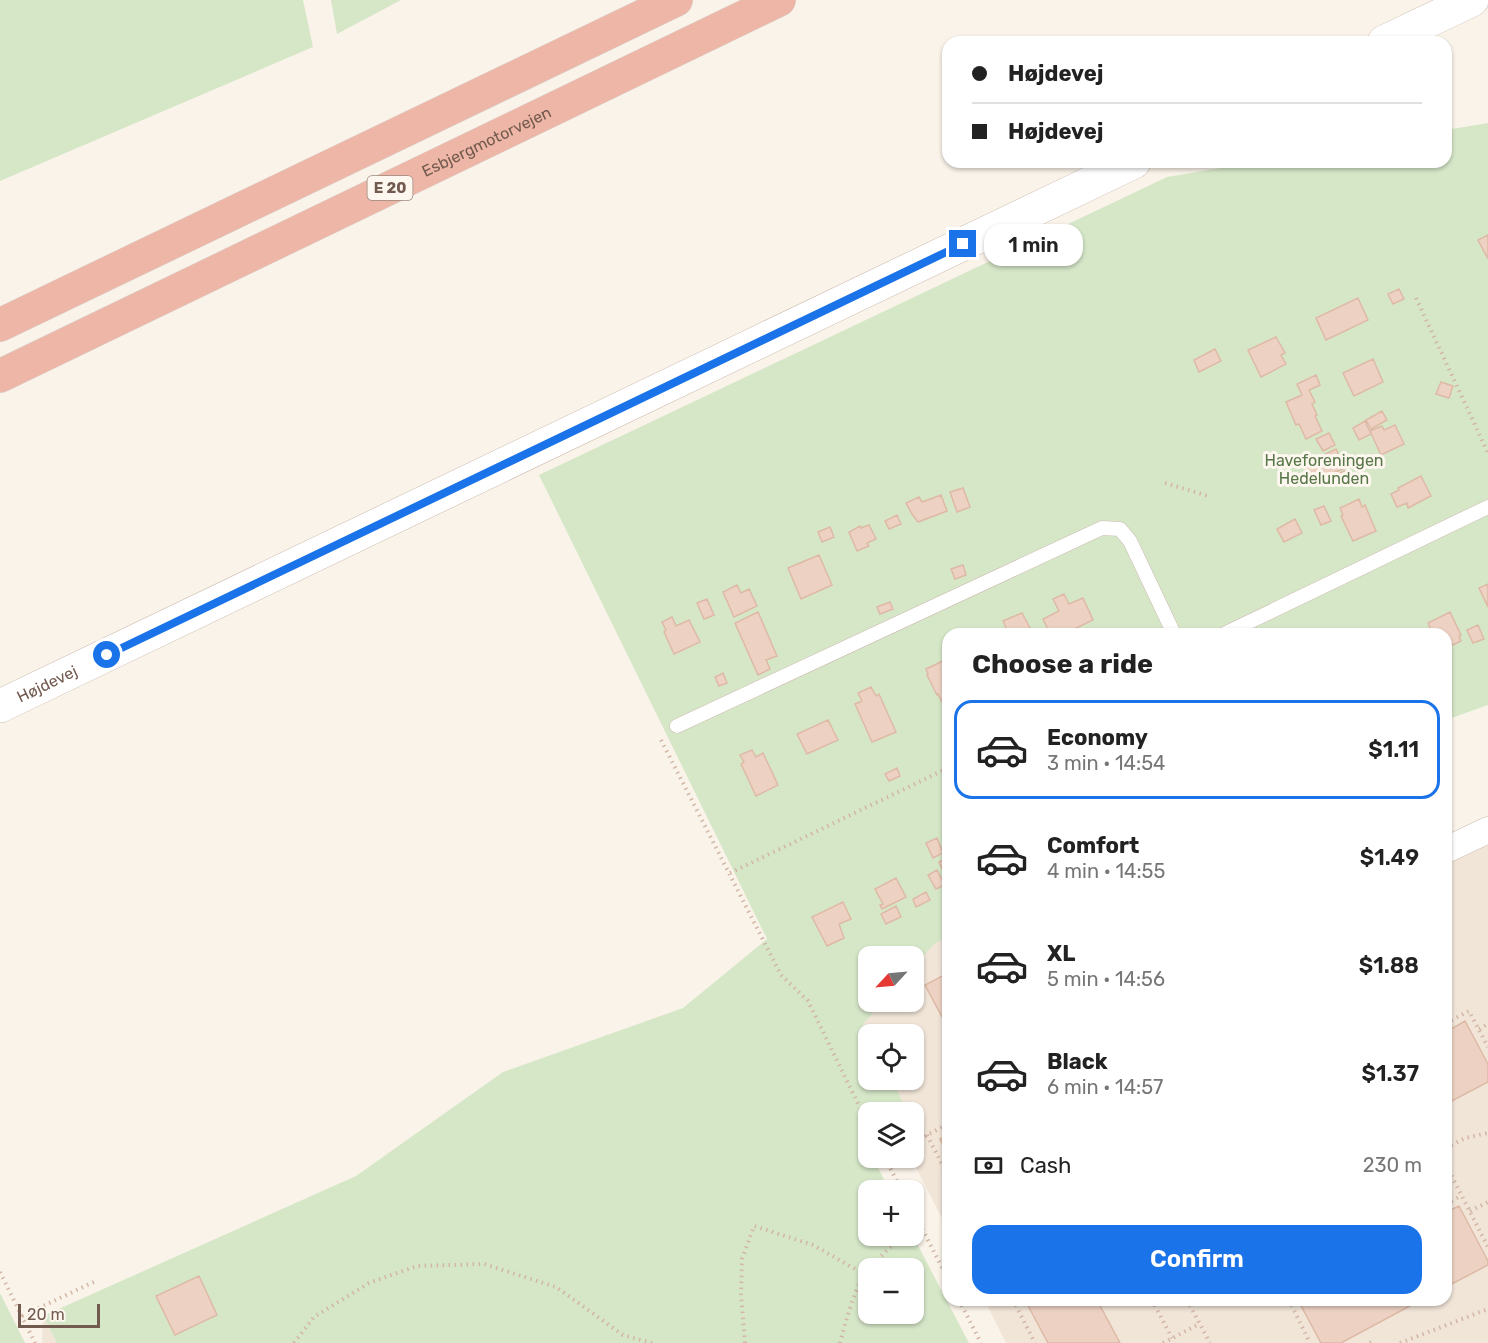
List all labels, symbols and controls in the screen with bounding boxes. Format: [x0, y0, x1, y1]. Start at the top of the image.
text: Højdevej [1008, 60, 1103, 87]
street label: Esbjergmotorvejen [419, 102, 554, 181]
text: Højdevej [1008, 118, 1103, 145]
road number: E 20 [368, 176, 412, 200]
callout: 1 min [984, 223, 1083, 265]
route end [949, 230, 976, 257]
text: 1 min [1008, 233, 1059, 257]
park label: Haveforeningen Hedelunden [1264, 451, 1384, 488]
route start [93, 641, 120, 668]
text: Choose a ride [972, 648, 1153, 680]
street label: Højdevej [14, 661, 80, 706]
icon: car [975, 723, 1029, 777]
text: Economy [1047, 724, 1148, 751]
text: $1.11 [1368, 736, 1419, 763]
text: 3 min · 14:54 [1047, 751, 1165, 775]
icon: car [975, 831, 1029, 885]
text: Comfort [1047, 832, 1139, 859]
text: $1.49 [1360, 844, 1419, 871]
text: 4 min · 14:55 [1047, 859, 1165, 883]
icon: car [975, 939, 1029, 993]
text: XL [1047, 940, 1075, 967]
north arrow [858, 946, 924, 1012]
map controls [858, 946, 924, 1324]
text: $1.88 [1359, 952, 1419, 979]
text: 5 min · 14:56 [1047, 967, 1165, 991]
button: locate [858, 1024, 924, 1090]
icon: car [975, 1047, 1029, 1101]
text: Black [1047, 1048, 1108, 1075]
text: $1.37 [1362, 1060, 1419, 1087]
text: 6 min · 14:57 [1047, 1075, 1163, 1099]
button: layers [858, 1102, 924, 1168]
icon: cash [972, 1149, 1005, 1182]
text: Cash [1020, 1152, 1071, 1179]
text: 230 m [1363, 1153, 1422, 1177]
button: + [858, 1180, 924, 1246]
button: Confirm [972, 1225, 1422, 1294]
button: − [858, 1258, 924, 1324]
scale bar [18, 1301, 100, 1328]
text: 20 m [27, 1305, 65, 1324]

